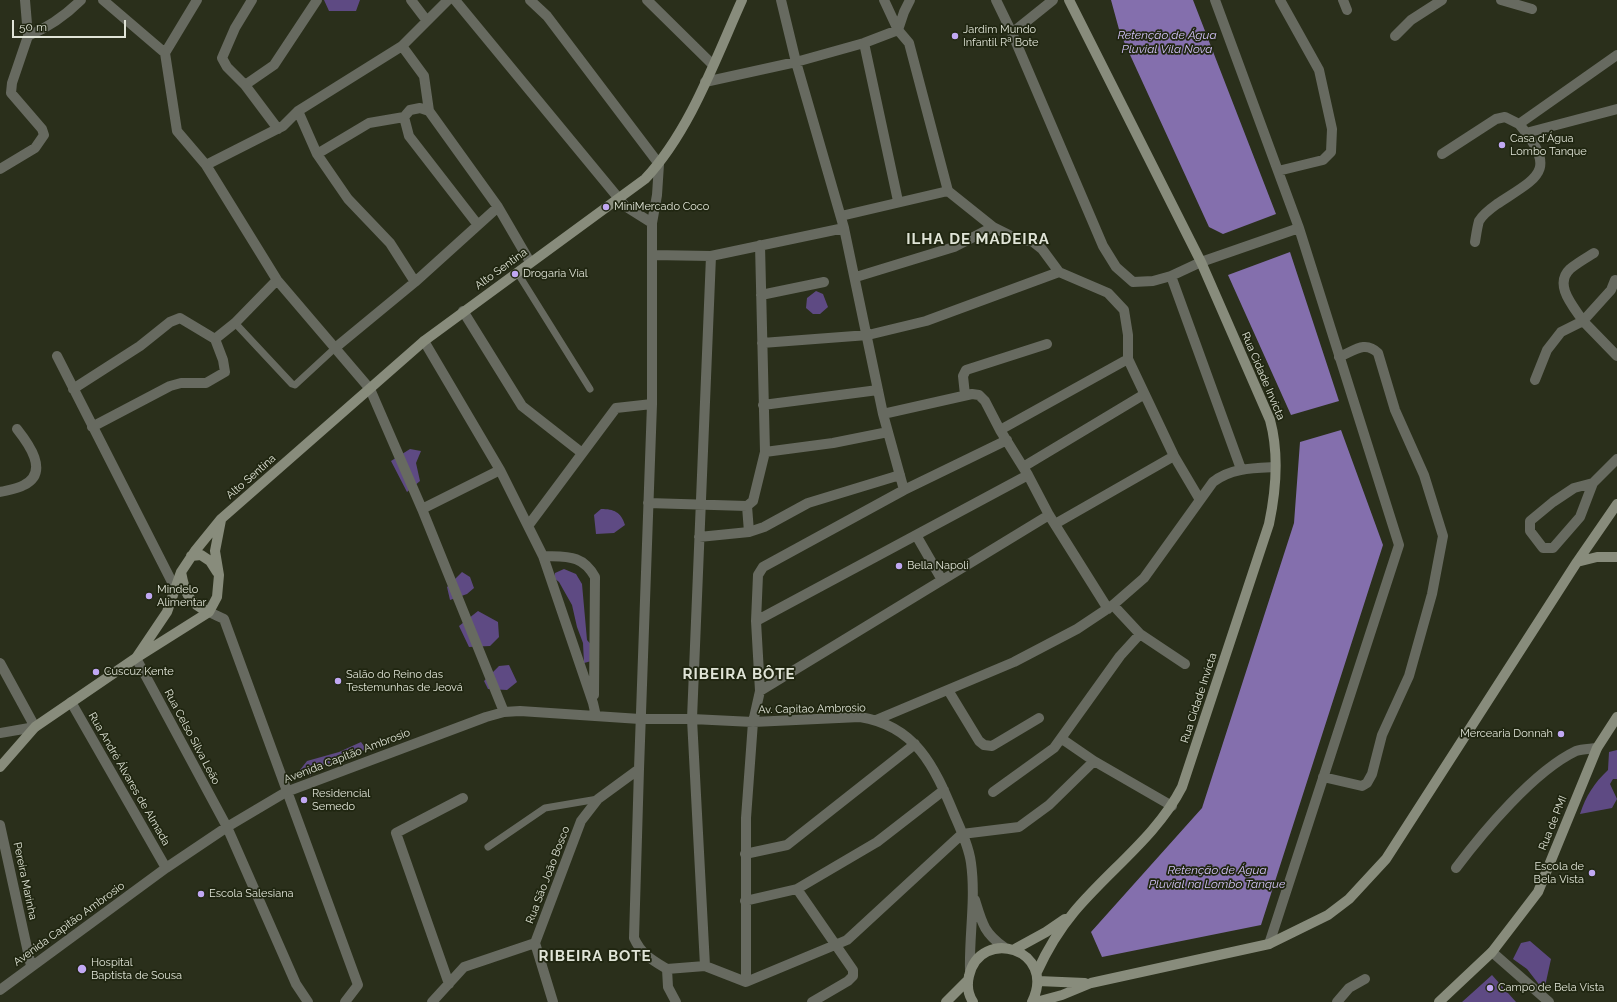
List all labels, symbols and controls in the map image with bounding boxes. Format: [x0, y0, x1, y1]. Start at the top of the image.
scale bar [14, 12, 128, 38]
text: 50 m [19, 20, 47, 34]
place label: Jardim Mundo Infantil Rª Bote [963, 23, 1039, 49]
water label: Retenção de Água Pluvial Vila Nova [1117, 28, 1217, 56]
marker: Jardim Mundo Infantil Rª Bote [950, 31, 960, 41]
place label: Casa d´Água Lombo Tanque [1510, 132, 1587, 158]
marker: Casa d´Água Lombo Tanque [1497, 140, 1507, 150]
place label: MiniMercado Coco [614, 200, 709, 214]
marker: MiniMercado Coco [601, 202, 611, 212]
district label: ILHA DE MADEIRA [906, 230, 1050, 248]
street label: Alto Sentina [472, 246, 530, 292]
place label: Drogaria Vial [523, 267, 588, 281]
marker: Drogaria Vial [510, 269, 520, 279]
street label: Rua Cidade Invicta [1238, 330, 1288, 422]
street label: Alto Sentina [224, 452, 278, 502]
place label: Bella Napoli [907, 559, 969, 573]
marker: Bella Napoli [894, 561, 904, 571]
place label: Mindelo Alimentar [157, 583, 206, 609]
marker: Mindelo Alimentar [144, 591, 154, 601]
street label: Rua Cidade Invicta [1178, 651, 1220, 745]
place label: Cuscuz Kente [104, 665, 174, 679]
district label: RIBEIRA BÔTE [682, 665, 796, 683]
marker: Cuscuz Kente [91, 667, 101, 677]
place label: Salão do Reino das Testemunhas de Jeová [346, 668, 463, 694]
marker: Salão do Reino das Testemunhas de Jeová [333, 676, 343, 686]
street label: Rua Celso Silva Leão [161, 687, 223, 787]
street label: Av. Capitao Ambrosio [758, 701, 866, 717]
street label: Rua André Álvares de Almada [85, 710, 173, 848]
street label: Avenida Capitão Ambrosio [282, 726, 412, 786]
place label: Mercearia Donnah [1460, 727, 1553, 741]
marker: Mercearia Donnah [1556, 729, 1566, 739]
place label: Residencial Semedo [312, 787, 370, 813]
street label: Rua de PMI [1536, 794, 1570, 852]
marker: Residencial Semedo [299, 795, 309, 805]
street label: Rua São João Bosco [523, 824, 573, 926]
street label: Pereira Marinha [10, 841, 40, 921]
place label: Escola de Bela Vista [1534, 860, 1584, 886]
water label: Retenção de Água Pluvial na Lombo Tanque [1149, 863, 1285, 891]
marker: Escola de Bela Vista [1587, 868, 1597, 878]
street label: Avenida Capitão Ambrosio [11, 879, 127, 969]
place label: Escola Salesiana [209, 887, 294, 901]
marker: Escola Salesiana [196, 889, 206, 899]
district label: RIBEIRA BOTE [538, 947, 652, 965]
place label: Hospital Baptista de Sousa [91, 956, 182, 982]
marker: Hospital Baptista de Sousa [76, 963, 88, 975]
place label: Campo de Bela Vista [1498, 981, 1604, 995]
marker: Campo de Bela Vista [1485, 983, 1495, 993]

